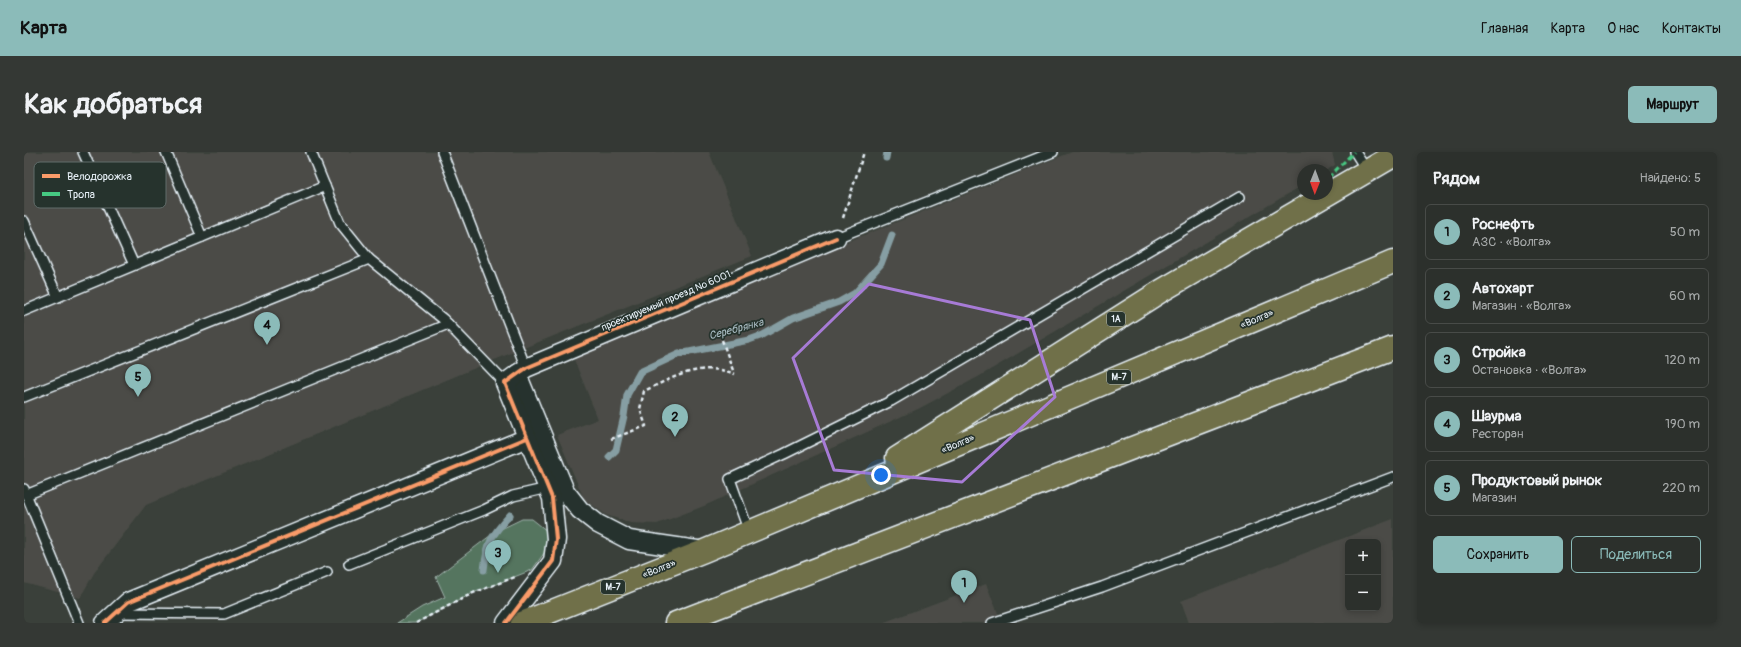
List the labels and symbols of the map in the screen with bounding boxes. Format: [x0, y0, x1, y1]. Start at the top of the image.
legend [34, 162, 166, 208]
north arrow [1297, 164, 1333, 200]
text: Велодорожка [67, 170, 132, 183]
text: Тропа [67, 188, 95, 201]
street label: проектируемый проезд № 6001 [599, 268, 733, 334]
street label: «Волга» [1239, 307, 1275, 331]
pin: 4 [254, 312, 280, 345]
road number: 1A [1107, 312, 1125, 326]
water label: Серебрянка [707, 315, 765, 342]
pin: 5 [125, 364, 151, 397]
road number: М-7 [1107, 370, 1131, 384]
pin: 2 [662, 404, 688, 437]
street label: «Волга» [940, 432, 976, 456]
your location [871, 465, 891, 485]
pin: 3 [485, 540, 511, 573]
street label: «Волга» [641, 557, 677, 581]
pin: 1 [951, 570, 977, 603]
road number: М-7 [601, 580, 625, 594]

